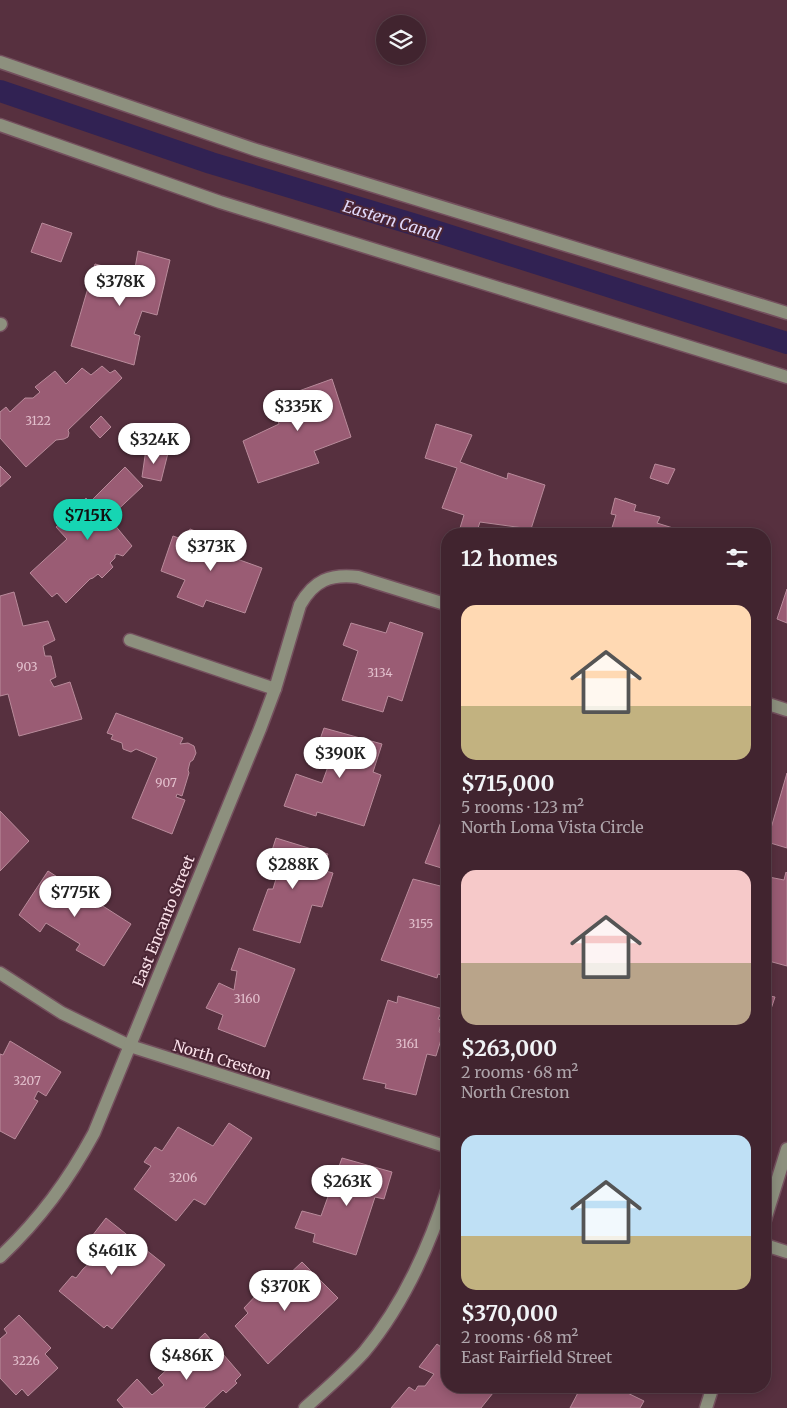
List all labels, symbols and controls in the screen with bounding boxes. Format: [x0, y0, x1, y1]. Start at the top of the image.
map controls [376, 15, 426, 65]
button: layers [376, 15, 426, 65]
water label: Eastern Canal [340, 196, 444, 244]
pin: $378K [85, 264, 155, 307]
text: $378K [95, 271, 145, 291]
pin: $335K [263, 390, 333, 432]
text: $335K [274, 396, 322, 416]
house number: 3122 [25, 413, 51, 428]
pin: $324K [119, 422, 189, 465]
text: $324K [129, 429, 179, 449]
pin: $715K [53, 498, 123, 541]
text: $715K [64, 505, 112, 525]
pin: $373K [176, 530, 246, 572]
text: $373K [187, 536, 235, 556]
icon: filters [723, 544, 751, 572]
text: 12 homes [461, 545, 558, 572]
icon: home [561, 637, 651, 727]
house number: 903 [16, 659, 38, 674]
house number: 3134 [367, 665, 393, 680]
pin: $390K [305, 736, 375, 779]
text: $390K [315, 743, 365, 763]
text: $715,000 [461, 770, 554, 797]
house number: 907 [155, 775, 177, 790]
text: 5 rooms · 123 m² [461, 797, 584, 817]
text: North Loma Vista Circle [461, 817, 644, 837]
pin: $288K [258, 848, 328, 890]
street label: East Encanto Street [128, 852, 199, 989]
text: $288K [268, 854, 318, 874]
pin: $775K [40, 876, 110, 918]
text: $775K [50, 882, 100, 902]
icon: home [561, 902, 651, 992]
house number: 3155 [409, 916, 433, 931]
house number: 3160 [234, 991, 260, 1006]
text: $263,000 [461, 1035, 557, 1062]
street label: North Creston [171, 1036, 274, 1083]
house number: 3161 [395, 1036, 419, 1051]
text: 2 rooms · 68 m² [461, 1062, 578, 1082]
house number: 3207 [13, 1073, 41, 1088]
text: North Creston [461, 1082, 570, 1102]
pin: $263K [312, 1164, 382, 1207]
icon: home [561, 1167, 651, 1257]
house number: 3206 [169, 1170, 197, 1185]
text: $263K [322, 1171, 372, 1191]
pin: $461K [77, 1234, 147, 1276]
text: $461K [88, 1240, 136, 1260]
pin: $370K [250, 1270, 320, 1312]
text: $370K [260, 1276, 310, 1296]
text: $370,000 [461, 1300, 558, 1327]
text: 2 rooms · 68 m² [461, 1327, 578, 1347]
pin: $486K [152, 1338, 222, 1381]
text: $486K [161, 1345, 213, 1365]
text: East Fairfield Street [461, 1347, 612, 1367]
house number: 3226 [12, 1353, 40, 1368]

